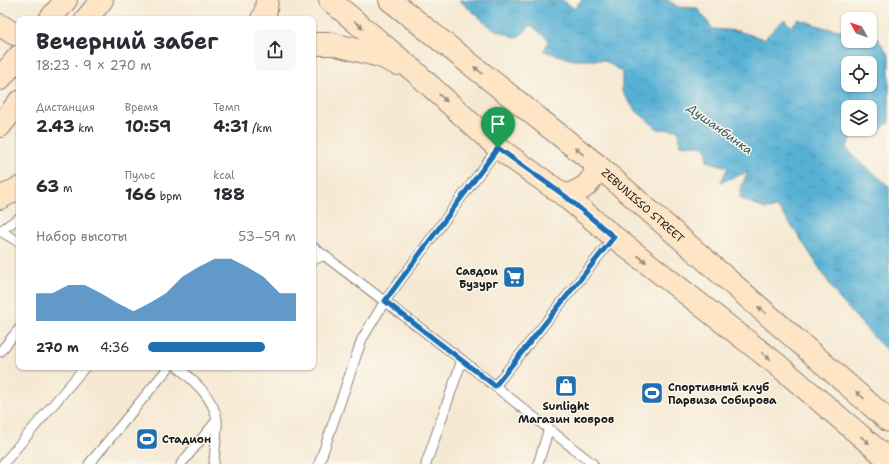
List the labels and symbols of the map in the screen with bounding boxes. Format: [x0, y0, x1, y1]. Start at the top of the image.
north arrow [841, 12, 877, 48]
one-way arrow [354, 21, 365, 30]
one-way arrow [472, 65, 483, 74]
one-way arrow [438, 93, 447, 102]
water label: Душанбинка [683, 99, 756, 158]
pin [481, 107, 515, 148]
one-way arrow [574, 147, 585, 155]
street label: ZEBUNISSO STREET [598, 165, 688, 246]
one-way arrow [636, 254, 647, 263]
place label: Савдои Бузург [456, 264, 498, 292]
supermarket icon: Савдои Бузург [501, 264, 527, 290]
one-way arrow [757, 305, 767, 314]
one-way arrow [761, 352, 772, 360]
shop icon: Sunlight Магазин ковров [553, 373, 579, 399]
sports icon: Спортивный клуб Парвиза Собирова [639, 380, 665, 406]
place label: Спортивный клуб Парвиза Собирова [668, 380, 777, 408]
one-way arrow [854, 391, 865, 400]
place label: Sunlight Магазин ковров [518, 399, 614, 427]
sports icon: Стадион [134, 426, 160, 452]
place label: Стадион [162, 432, 211, 447]
one-way arrow [860, 435, 871, 444]

